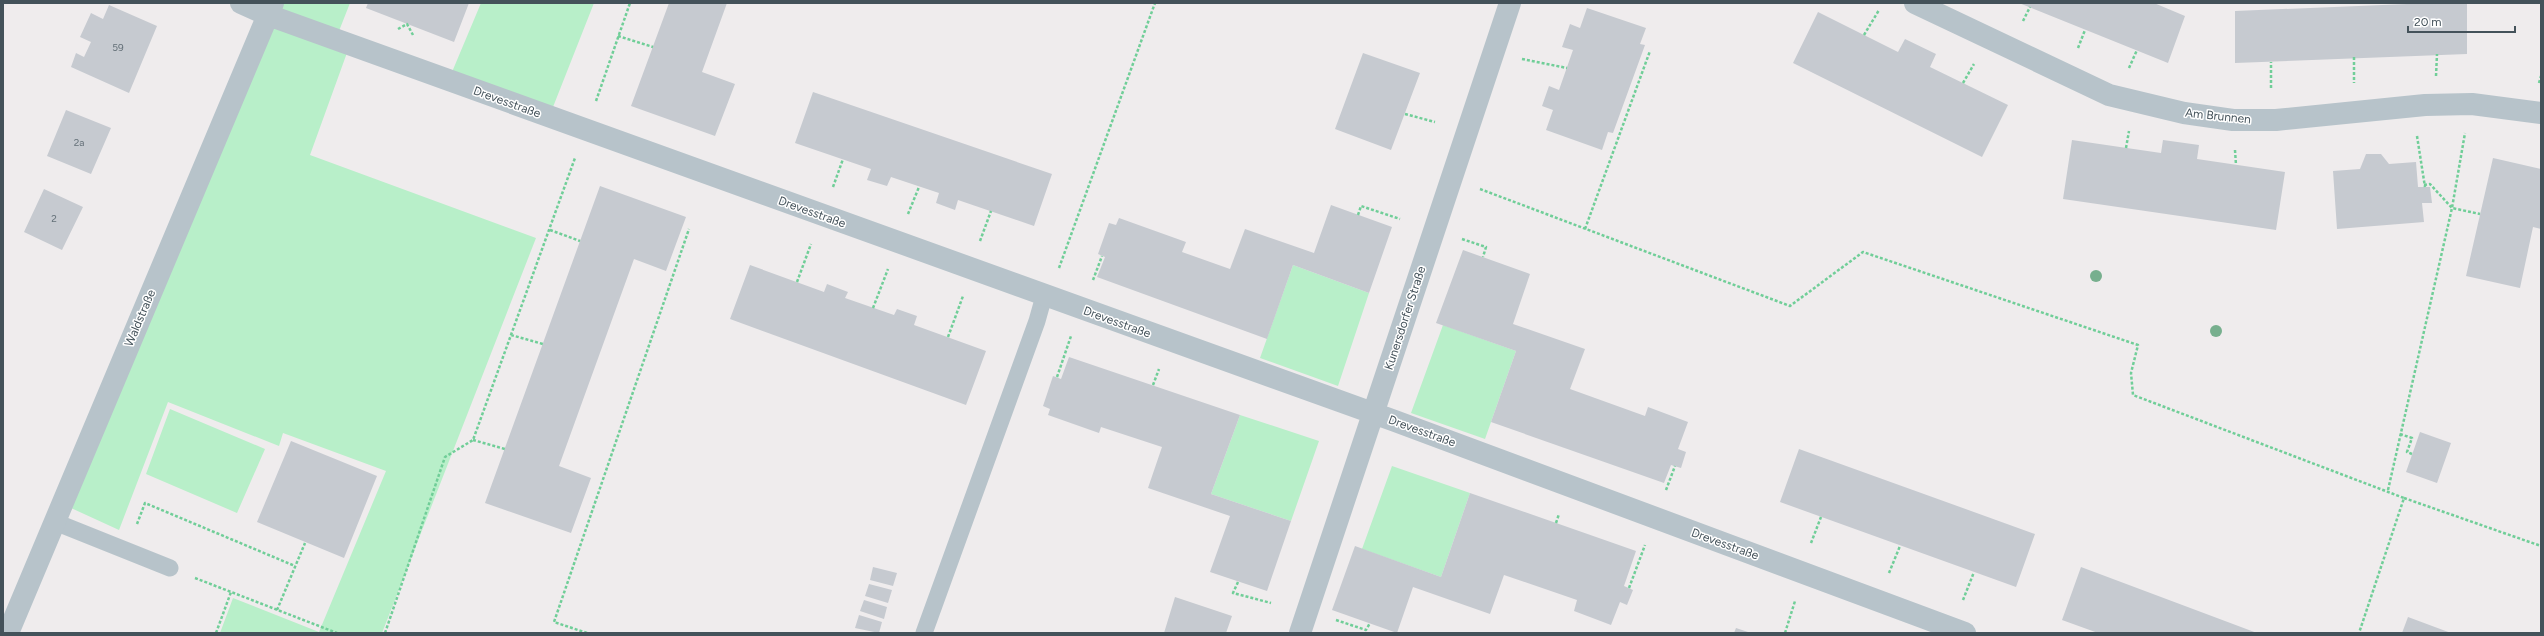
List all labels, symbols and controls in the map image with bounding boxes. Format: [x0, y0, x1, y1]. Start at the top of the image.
scale bar [2408, 8, 2515, 34]
text: 20 m [2414, 15, 2442, 29]
house number: 59 [112, 41, 124, 54]
street label: Drevesstraße [471, 83, 543, 121]
street label: Am Brunnen [2184, 106, 2252, 126]
house number: 2a [74, 136, 84, 149]
street label: Drevesstraße [776, 193, 848, 231]
house number: 2 [51, 212, 57, 225]
street label: Kunersdorfer Straße [1382, 264, 1429, 372]
street label: Waldstraße [122, 287, 158, 349]
street label: Drevesstraße [1081, 303, 1153, 341]
street label: Drevesstraße [1386, 412, 1458, 450]
street label: Drevesstraße [1689, 525, 1761, 563]

